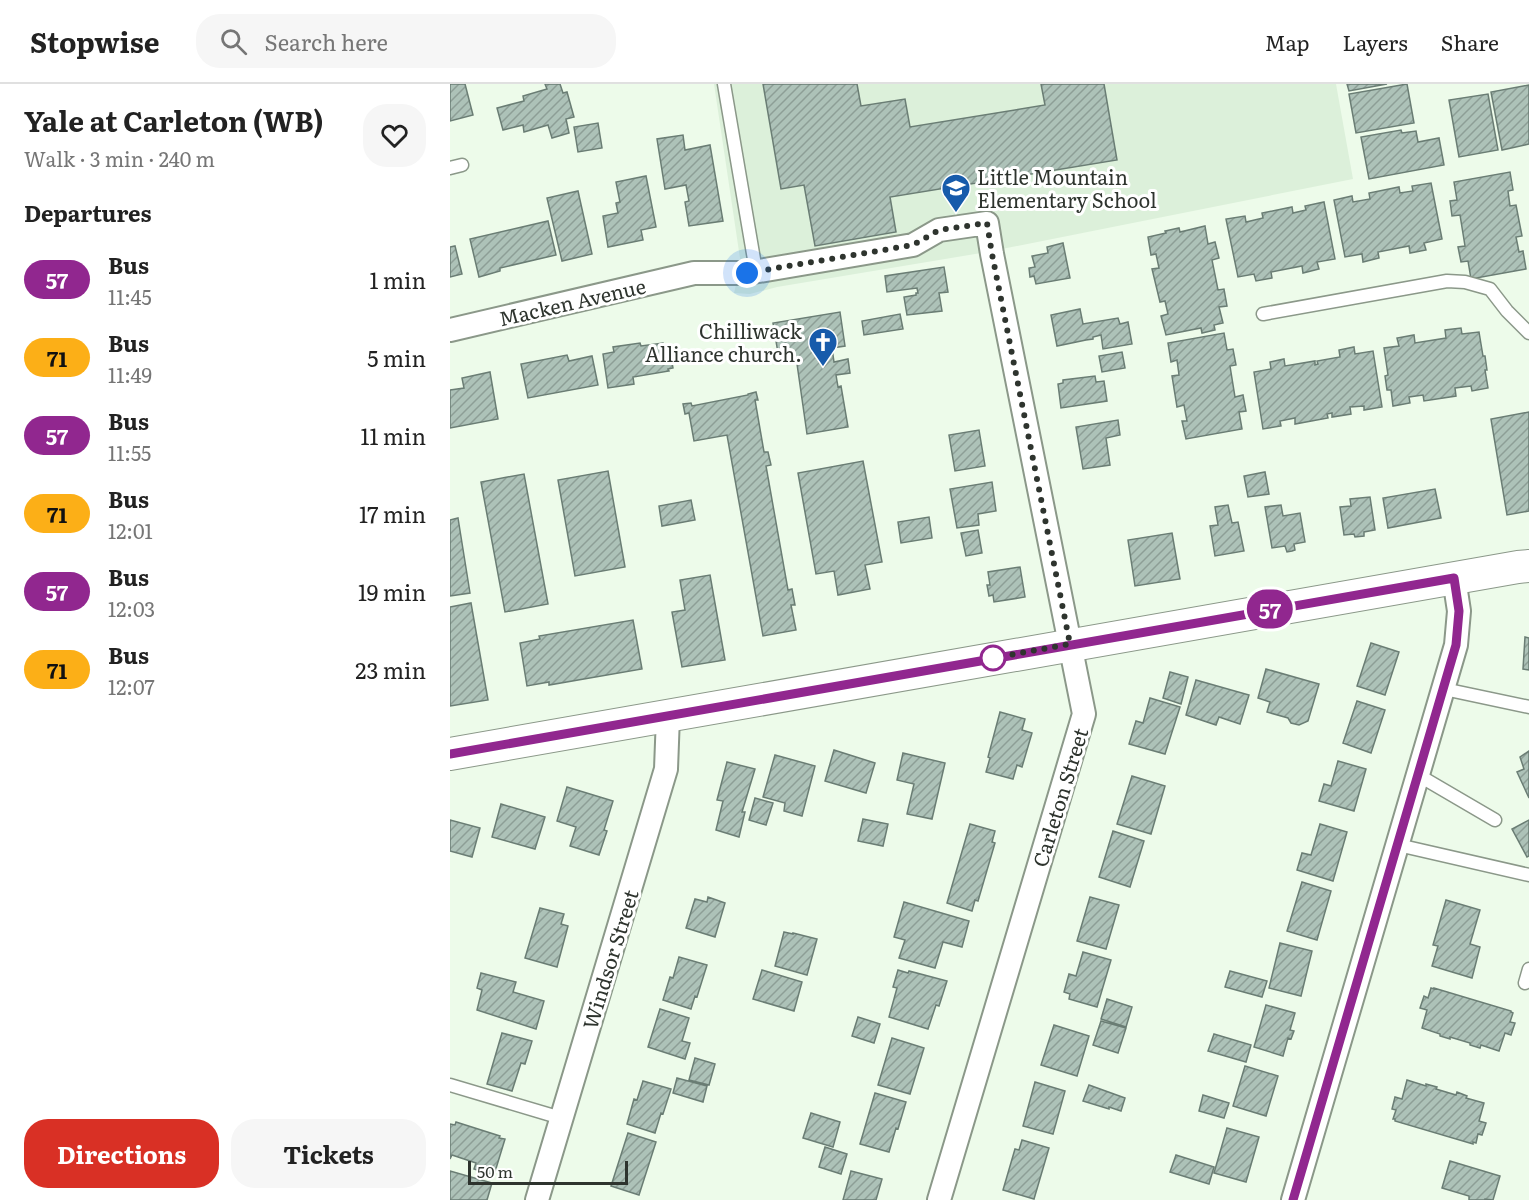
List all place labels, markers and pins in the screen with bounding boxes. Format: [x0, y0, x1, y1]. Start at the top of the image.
place label: Little Mountain Elementary School [977, 161, 1157, 214]
school or university icon: Little Mountain Elementary School [940, 172, 972, 214]
place label: Chilliwack Alliance church. [645, 315, 803, 368]
church icon: Chilliwack Alliance church. [807, 326, 839, 368]
unlabelled marker [980, 645, 1006, 671]

